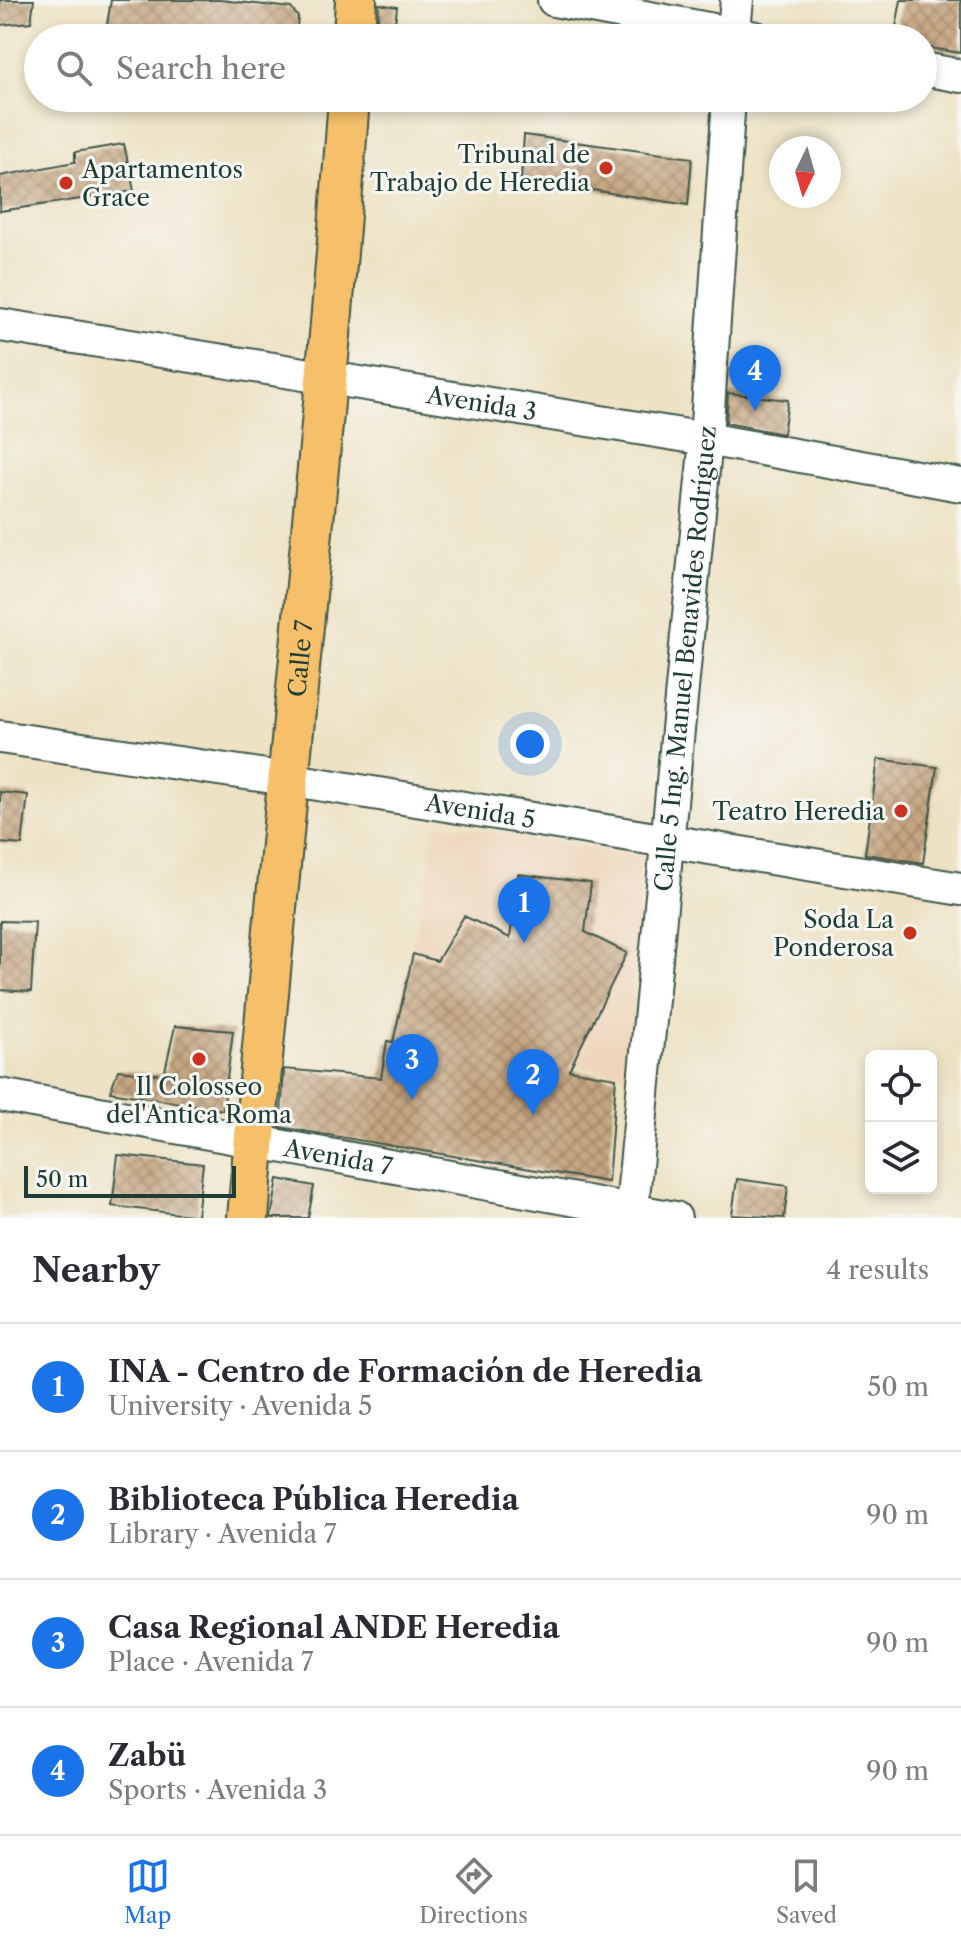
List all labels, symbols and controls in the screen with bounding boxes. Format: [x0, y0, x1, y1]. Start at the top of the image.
search box [24, 24, 937, 112]
icon: search [52, 46, 96, 90]
text: Search here [116, 50, 286, 87]
north arrow [769, 136, 841, 208]
place label: Tribunal de Trabajo de Heredia [370, 140, 590, 197]
place label: Apartamentos Grace [81, 155, 243, 212]
marker: Tribunal de Trabajo de Heredia [597, 159, 615, 177]
marker: Apartamentos Grace [57, 174, 75, 192]
pin: 4 [729, 345, 781, 411]
street label: Avenida 3 [424, 379, 539, 426]
street label: Calle 5 Ing. Manuel Benavides Rodríguez [648, 425, 721, 893]
street label: Calle 7 [282, 618, 318, 698]
your location [510, 724, 550, 764]
street label: Avenida 5 [422, 787, 537, 834]
place label: Teatro Heredia [713, 797, 885, 826]
marker: Teatro Heredia [892, 802, 910, 820]
pin: 1 [498, 877, 550, 943]
place label: Soda La Ponderosa [773, 905, 894, 962]
marker: Soda La Ponderosa [901, 924, 919, 942]
pin: 3 [386, 1034, 438, 1100]
pin: 2 [507, 1049, 559, 1115]
marker: Il Colosseo del'Antica Roma [190, 1050, 208, 1068]
map controls [865, 1050, 937, 1194]
button: locate [865, 1050, 937, 1122]
place label: Il Colosseo del'Antica Roma [106, 1072, 292, 1129]
button: layers [865, 1122, 937, 1194]
street label: Avenida 7 [281, 1132, 395, 1181]
scale bar [24, 1162, 236, 1198]
text: 50 m [36, 1166, 88, 1193]
text: Nearby [32, 1249, 160, 1291]
text: 4 results [826, 1254, 929, 1286]
text: INA - Centro de Formación de Heredia [108, 1353, 703, 1390]
text: 1 [52, 1371, 64, 1403]
text: 50 m [867, 1371, 929, 1403]
text: University · Avenida 5 [108, 1390, 372, 1422]
text: Biblioteca Pública Heredia [108, 1481, 519, 1518]
text: 2 [50, 1499, 66, 1531]
text: 90 m [866, 1499, 929, 1531]
text: Library · Avenida 7 [108, 1518, 337, 1550]
text: Casa Regional ANDE Heredia [108, 1609, 560, 1646]
text: 3 [51, 1627, 65, 1659]
text: 90 m [866, 1627, 929, 1659]
text: Place · Avenida 7 [108, 1646, 314, 1678]
text: Zabü [108, 1737, 186, 1774]
text: 4 [50, 1755, 66, 1787]
text: 90 m [866, 1755, 929, 1787]
text: Sports · Avenida 3 [108, 1774, 327, 1806]
tab: Map [124, 1854, 171, 1929]
tab: Directions [419, 1854, 528, 1929]
tab: Saved [776, 1854, 837, 1929]

